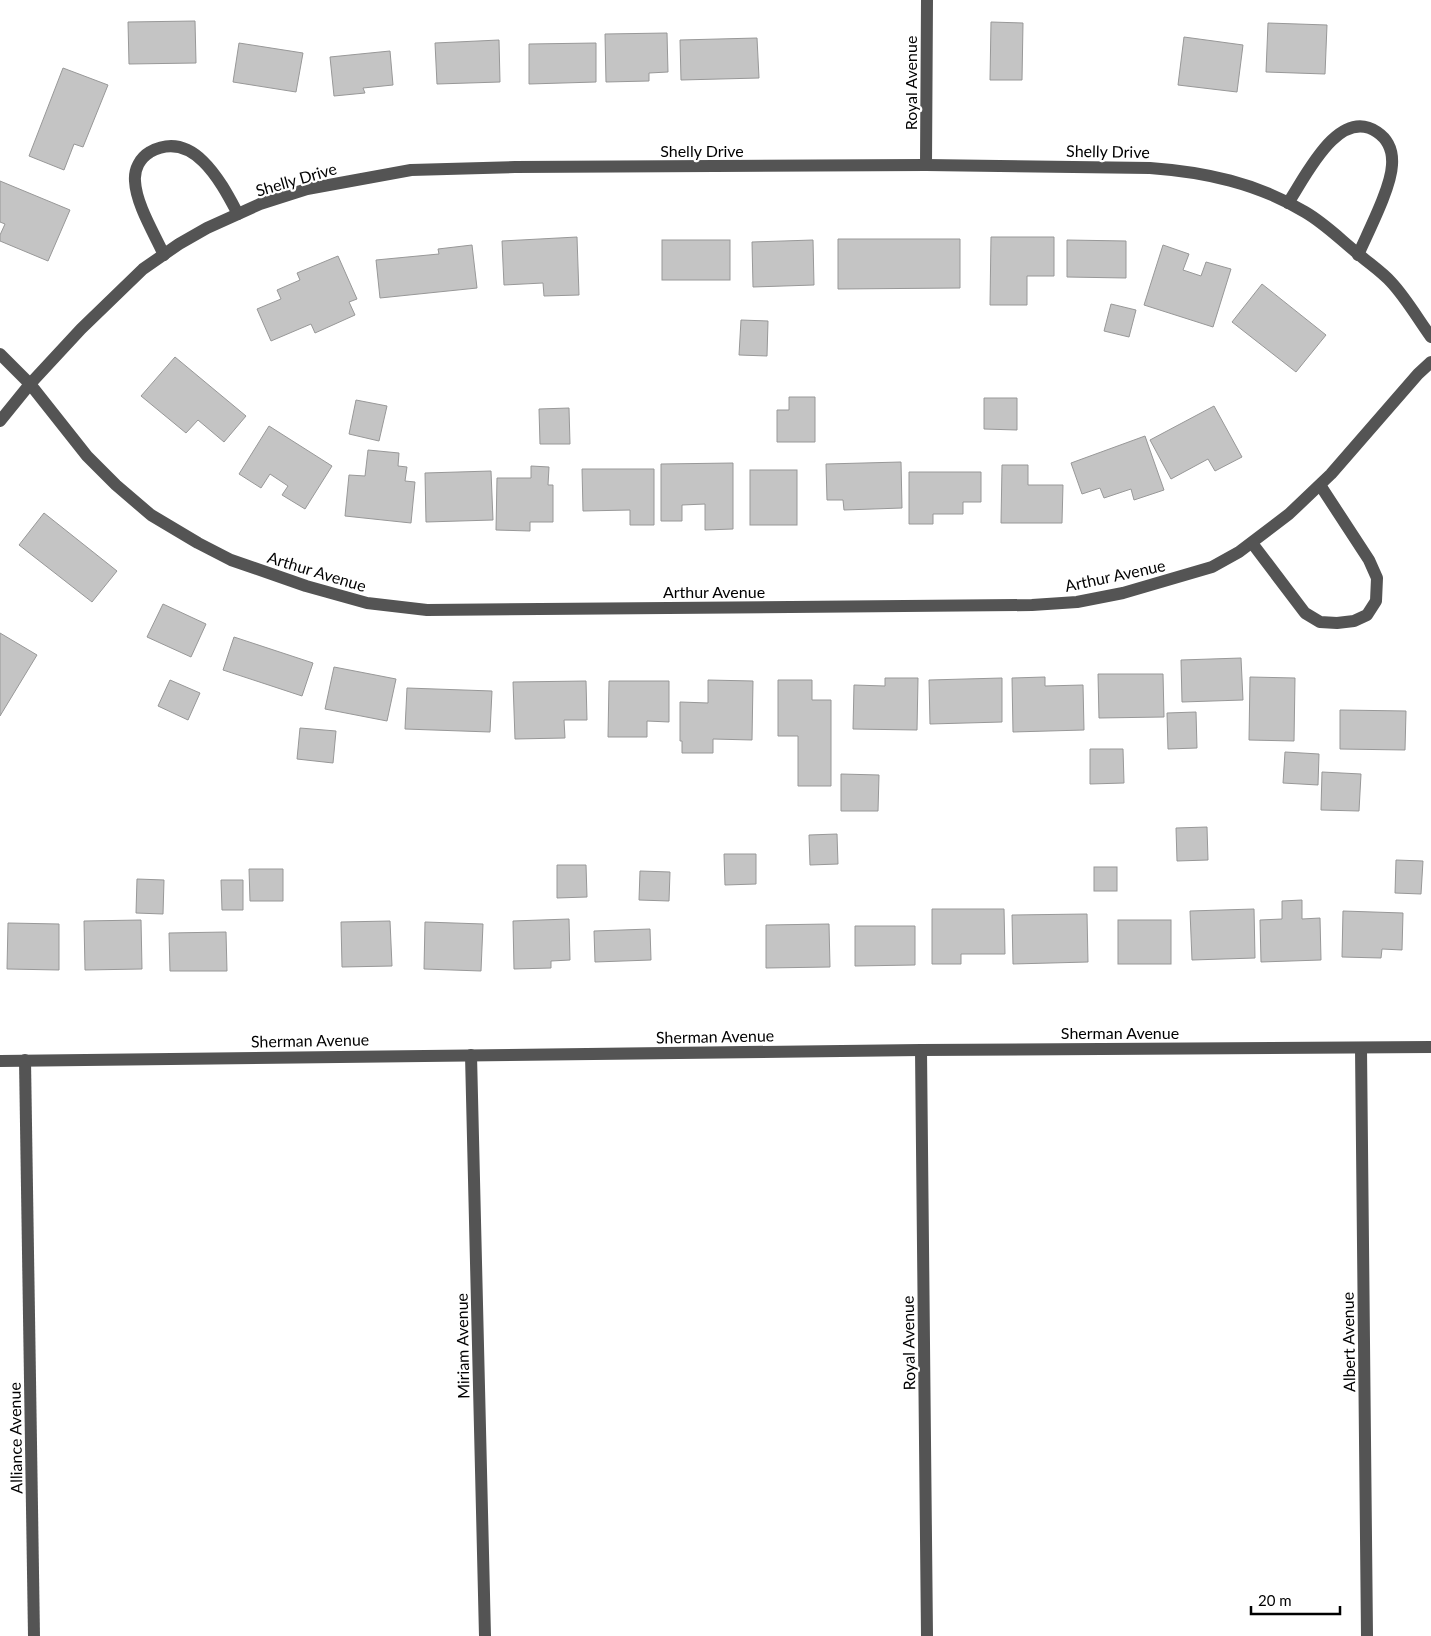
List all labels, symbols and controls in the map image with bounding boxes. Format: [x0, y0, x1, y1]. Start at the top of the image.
street label: Royal Avenue [901, 36, 920, 130]
street label: Shelly Drive [660, 141, 744, 160]
street label: Shelly Drive [1066, 141, 1150, 161]
street label: Shelly Drive [253, 158, 339, 200]
street label: Arthur Avenue [265, 547, 369, 595]
street label: Arthur Avenue [1063, 555, 1167, 595]
street label: Arthur Avenue [663, 582, 765, 601]
street label: Sherman Avenue [1061, 1023, 1179, 1042]
street label: Sherman Avenue [656, 1025, 774, 1047]
street label: Sherman Avenue [251, 1029, 369, 1051]
street label: Albert Avenue [1338, 1292, 1358, 1392]
street label: Miriam Avenue [452, 1293, 472, 1399]
street label: Royal Avenue [898, 1296, 918, 1390]
street label: Alliance Avenue [5, 1382, 25, 1494]
scale bar [1251, 1584, 1340, 1616]
text: 20 m [1258, 1591, 1292, 1609]

